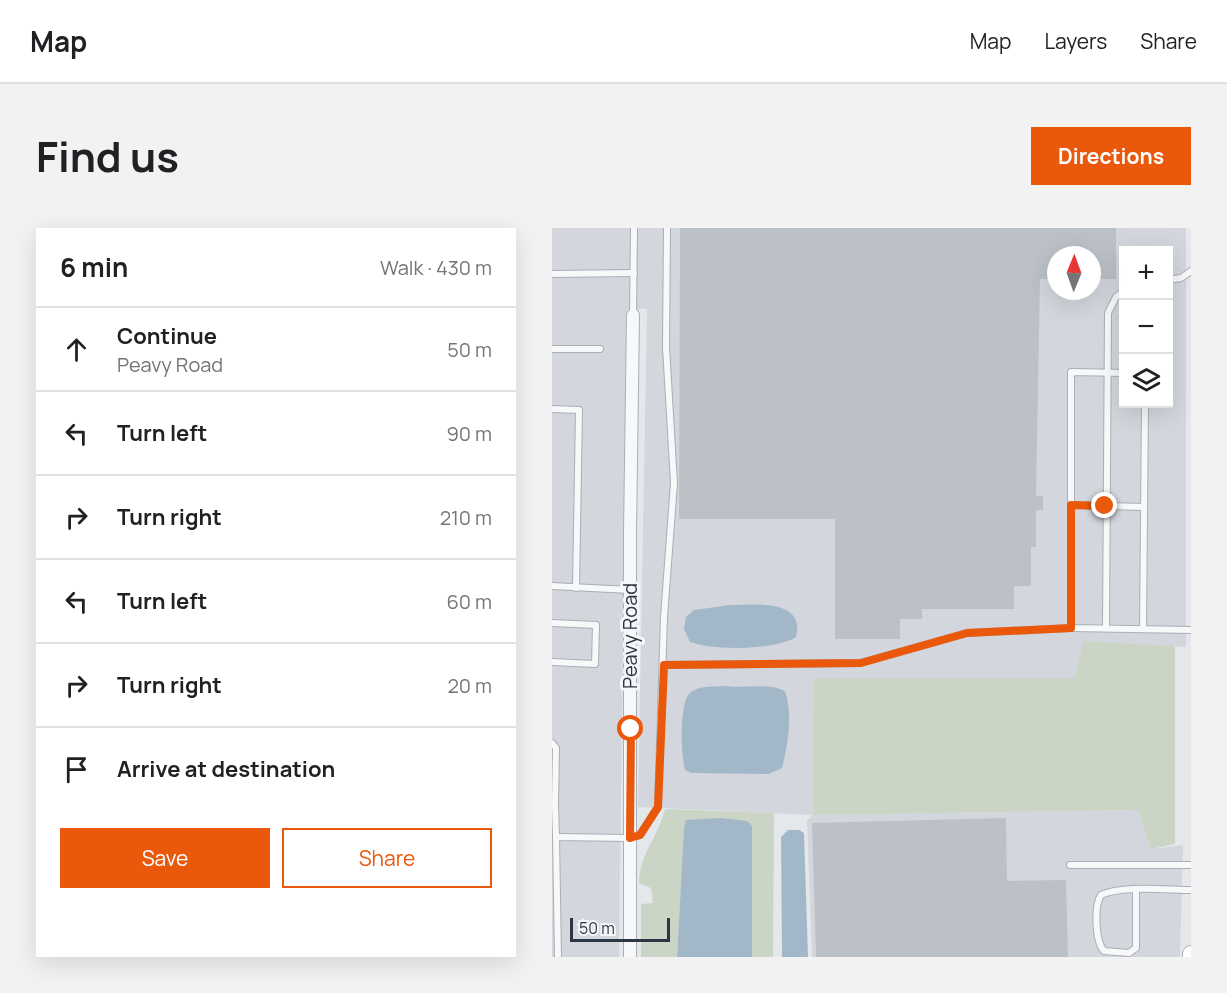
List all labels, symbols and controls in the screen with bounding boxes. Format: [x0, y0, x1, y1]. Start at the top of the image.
text: Map [30, 22, 87, 60]
text: Map [970, 27, 1011, 55]
text: Layers [1044, 27, 1107, 55]
text: Share [1140, 27, 1197, 55]
text: Find us [36, 127, 179, 185]
button: Directions [1031, 127, 1191, 185]
north arrow [1047, 246, 1101, 300]
map controls [1119, 246, 1173, 408]
button: + [1119, 246, 1173, 300]
text: 6 min [60, 249, 128, 285]
text: Walk · 430 m [380, 254, 492, 281]
button: − [1119, 300, 1173, 354]
text: Continue [117, 321, 217, 351]
icon: ahead [60, 333, 93, 366]
text: 50 m [447, 336, 492, 363]
text: Peavy Road [117, 351, 223, 378]
button: layers [1119, 354, 1173, 408]
icon: left [60, 417, 93, 450]
text: Turn left [117, 418, 207, 448]
text: 90 m [446, 420, 492, 447]
route end [1091, 492, 1117, 518]
icon: right [60, 501, 93, 534]
text: Turn right [117, 502, 222, 532]
text: 210 m [440, 504, 492, 531]
street label: Peavy Road [616, 583, 643, 689]
icon: left [60, 585, 93, 618]
text: Turn left [117, 586, 207, 616]
text: 60 m [446, 588, 492, 615]
icon: right [60, 669, 93, 702]
text: Turn right [117, 670, 222, 700]
text: 20 m [447, 672, 492, 699]
route start [617, 715, 643, 741]
icon: arrive [60, 753, 93, 786]
text: Arrive at destination [117, 754, 335, 784]
button: Save [60, 828, 270, 888]
button: Share [282, 828, 492, 888]
scale bar [570, 915, 670, 942]
text: 50 m [579, 917, 615, 939]

